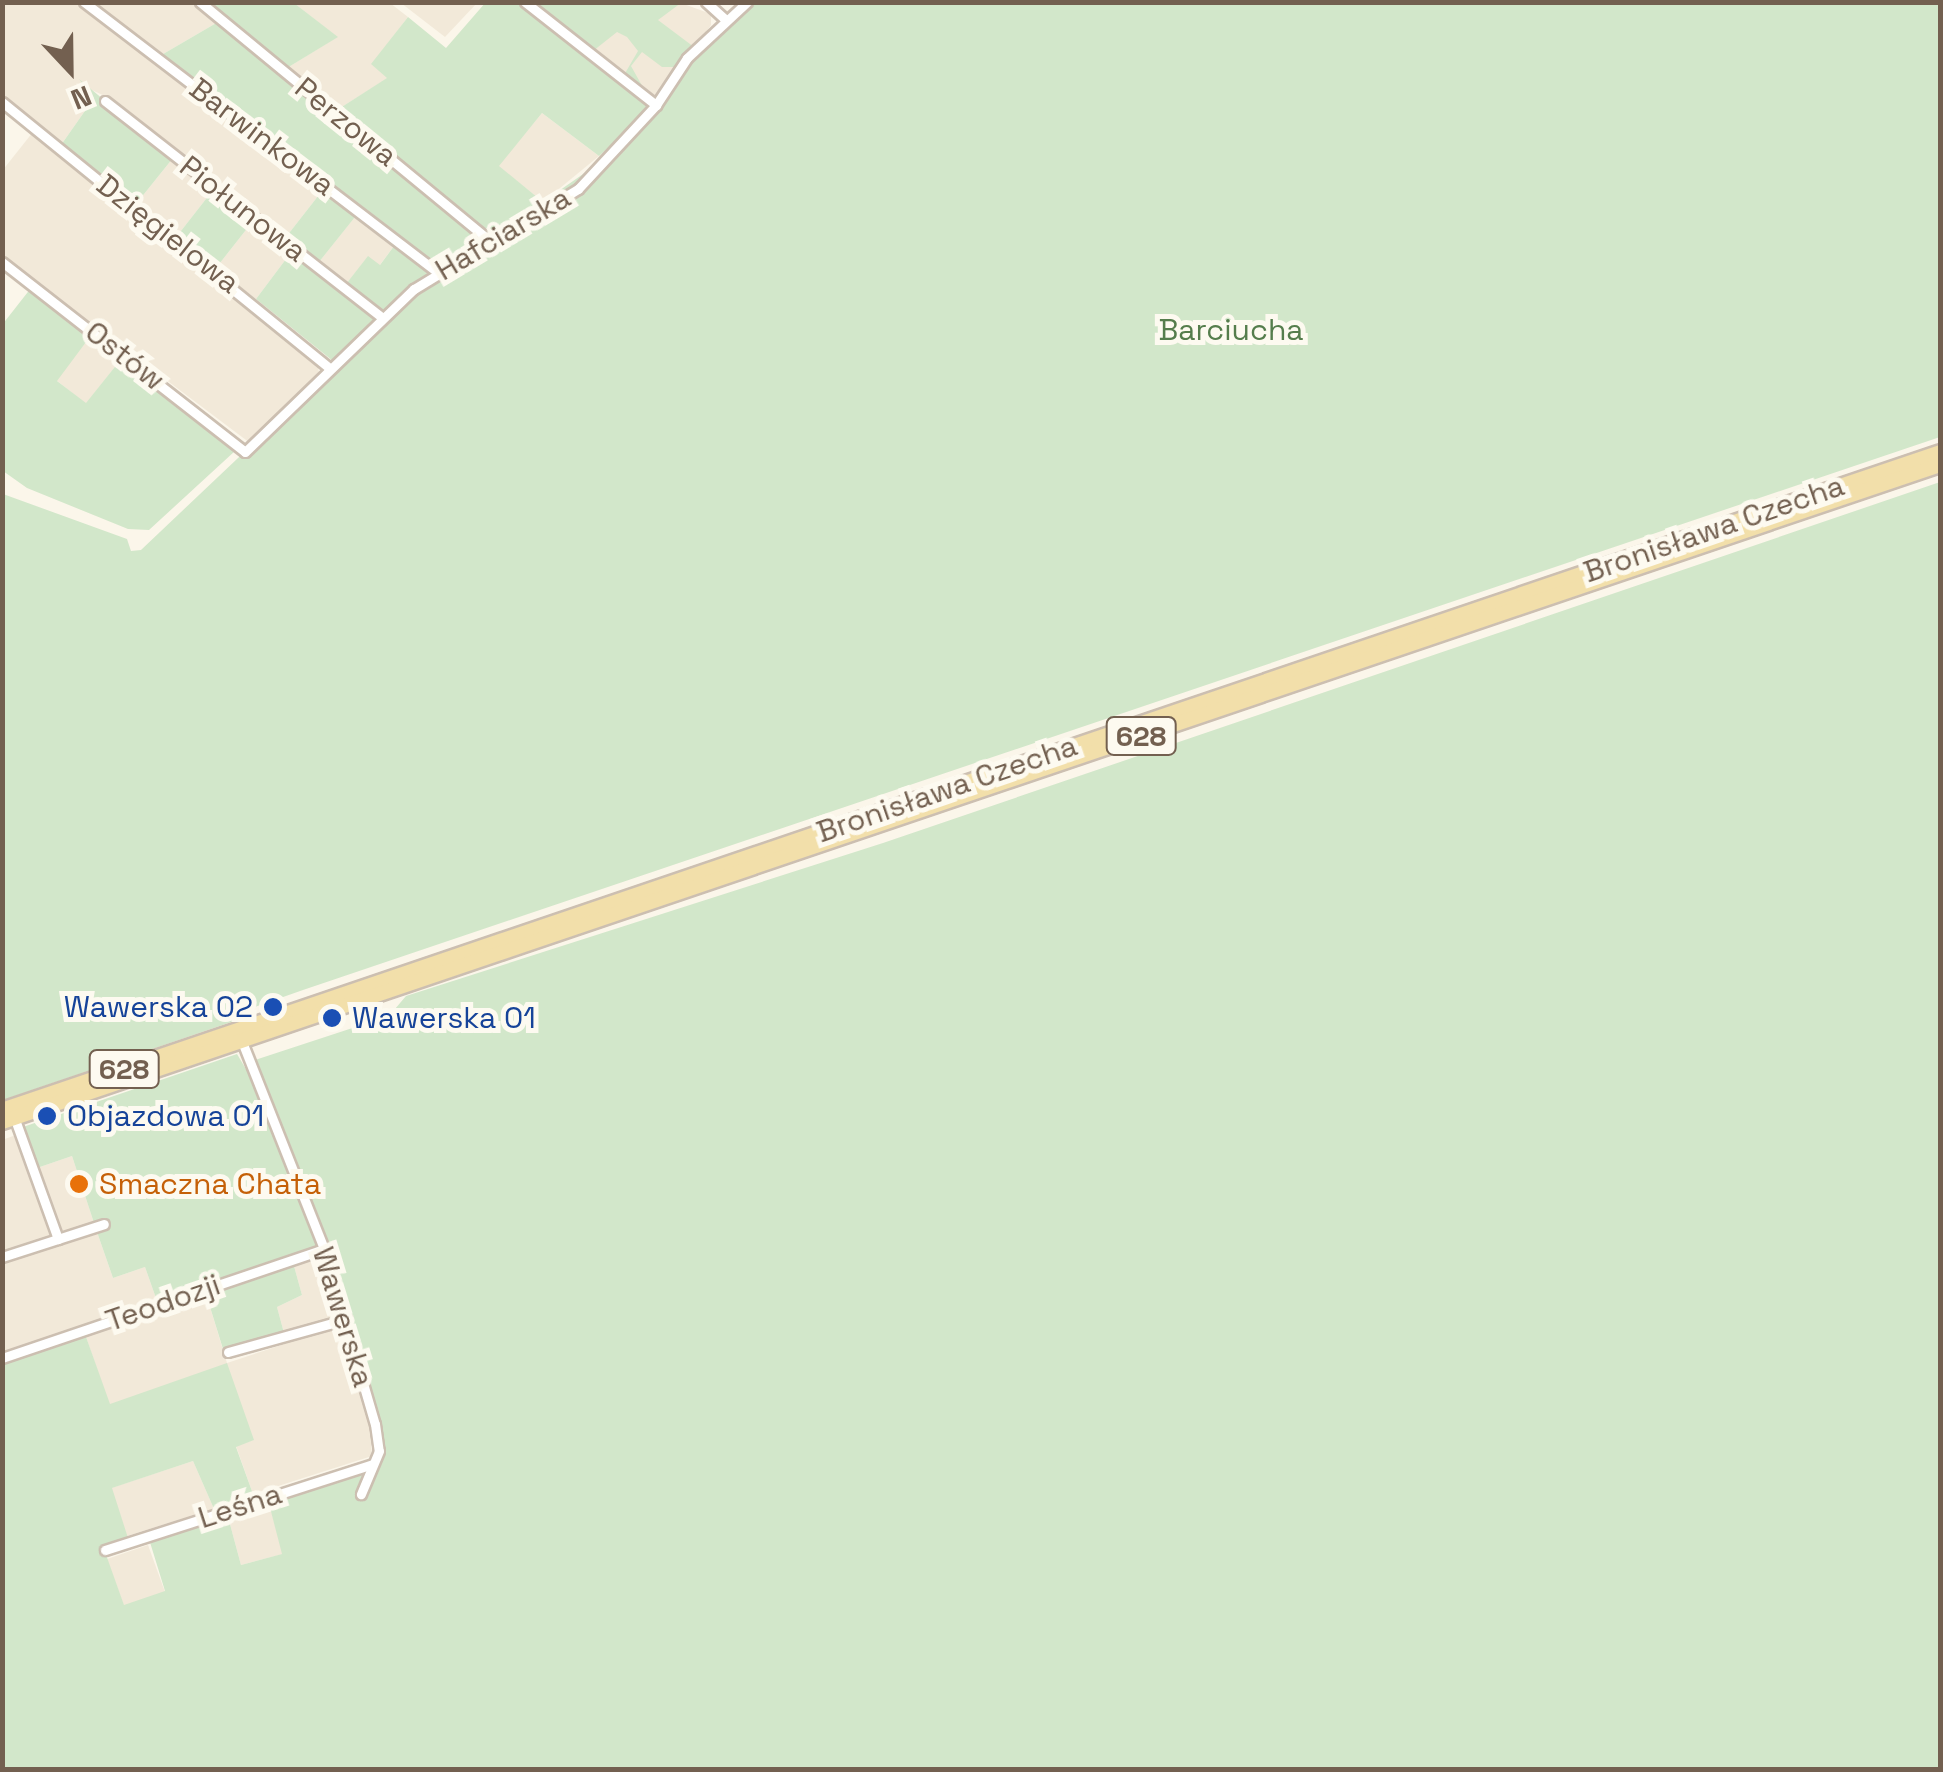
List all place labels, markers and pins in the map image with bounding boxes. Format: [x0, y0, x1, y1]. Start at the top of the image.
place label: Wawerska 02 [64, 989, 253, 1025]
marker: Wawerska 02 [262, 996, 284, 1018]
place label: Wawerska 01 [352, 1000, 536, 1036]
marker: Wawerska 01 [321, 1007, 343, 1029]
place label: Objazdowa 01 [67, 1098, 264, 1134]
marker: Objazdowa 01 [36, 1105, 58, 1127]
place label: Smaczna Chata [99, 1166, 321, 1202]
marker: Smaczna Chata [68, 1173, 90, 1195]

